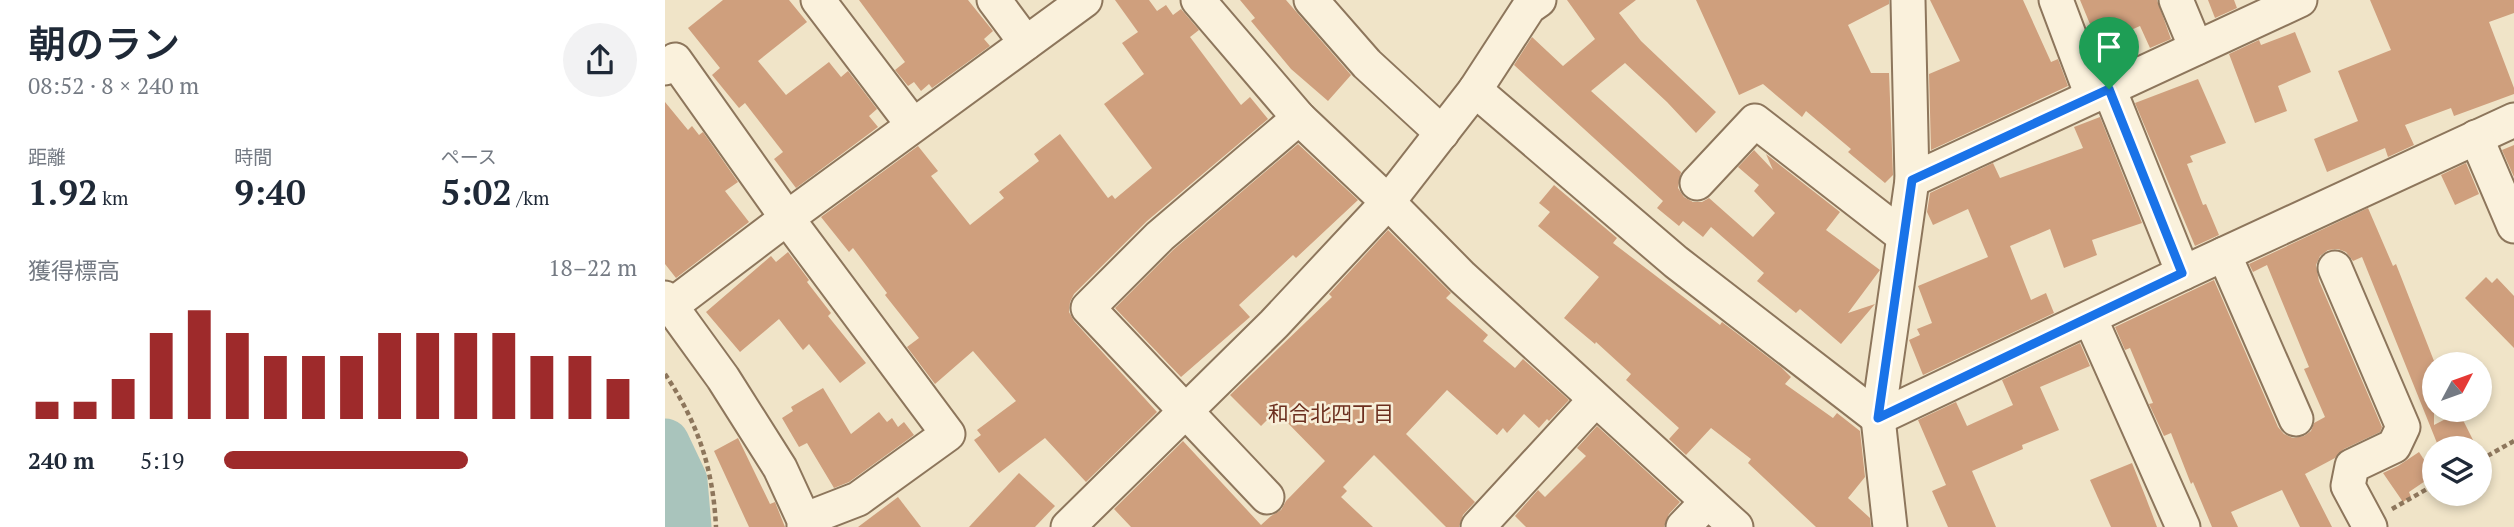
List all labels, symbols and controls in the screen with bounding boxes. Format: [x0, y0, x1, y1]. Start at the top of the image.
pin [2079, 17, 2139, 89]
text: 朝のラン [28, 19, 180, 69]
button: share [563, 23, 637, 97]
icon: arrive [2090, 28, 2128, 66]
text: 08:52 · 8 × 240 m [28, 70, 199, 101]
text: 距離 [28, 144, 66, 169]
text: 時間 [234, 144, 272, 169]
text: ペース [441, 144, 497, 169]
text: 1.92 [28, 169, 98, 215]
text: 9:40 [234, 169, 306, 215]
text: 5:02 [441, 169, 512, 215]
text: km [98, 185, 129, 210]
text: /km [512, 185, 549, 210]
text: 18–22 m [548, 252, 637, 283]
text: 獲得標高 [28, 255, 120, 286]
north arrow [2422, 352, 2492, 422]
map controls [2422, 352, 2492, 506]
district label: 和合北四丁目 [1268, 399, 1394, 427]
button: layers [2422, 436, 2492, 506]
text: 240 m [28, 445, 94, 476]
text: 5:19 [140, 445, 184, 476]

